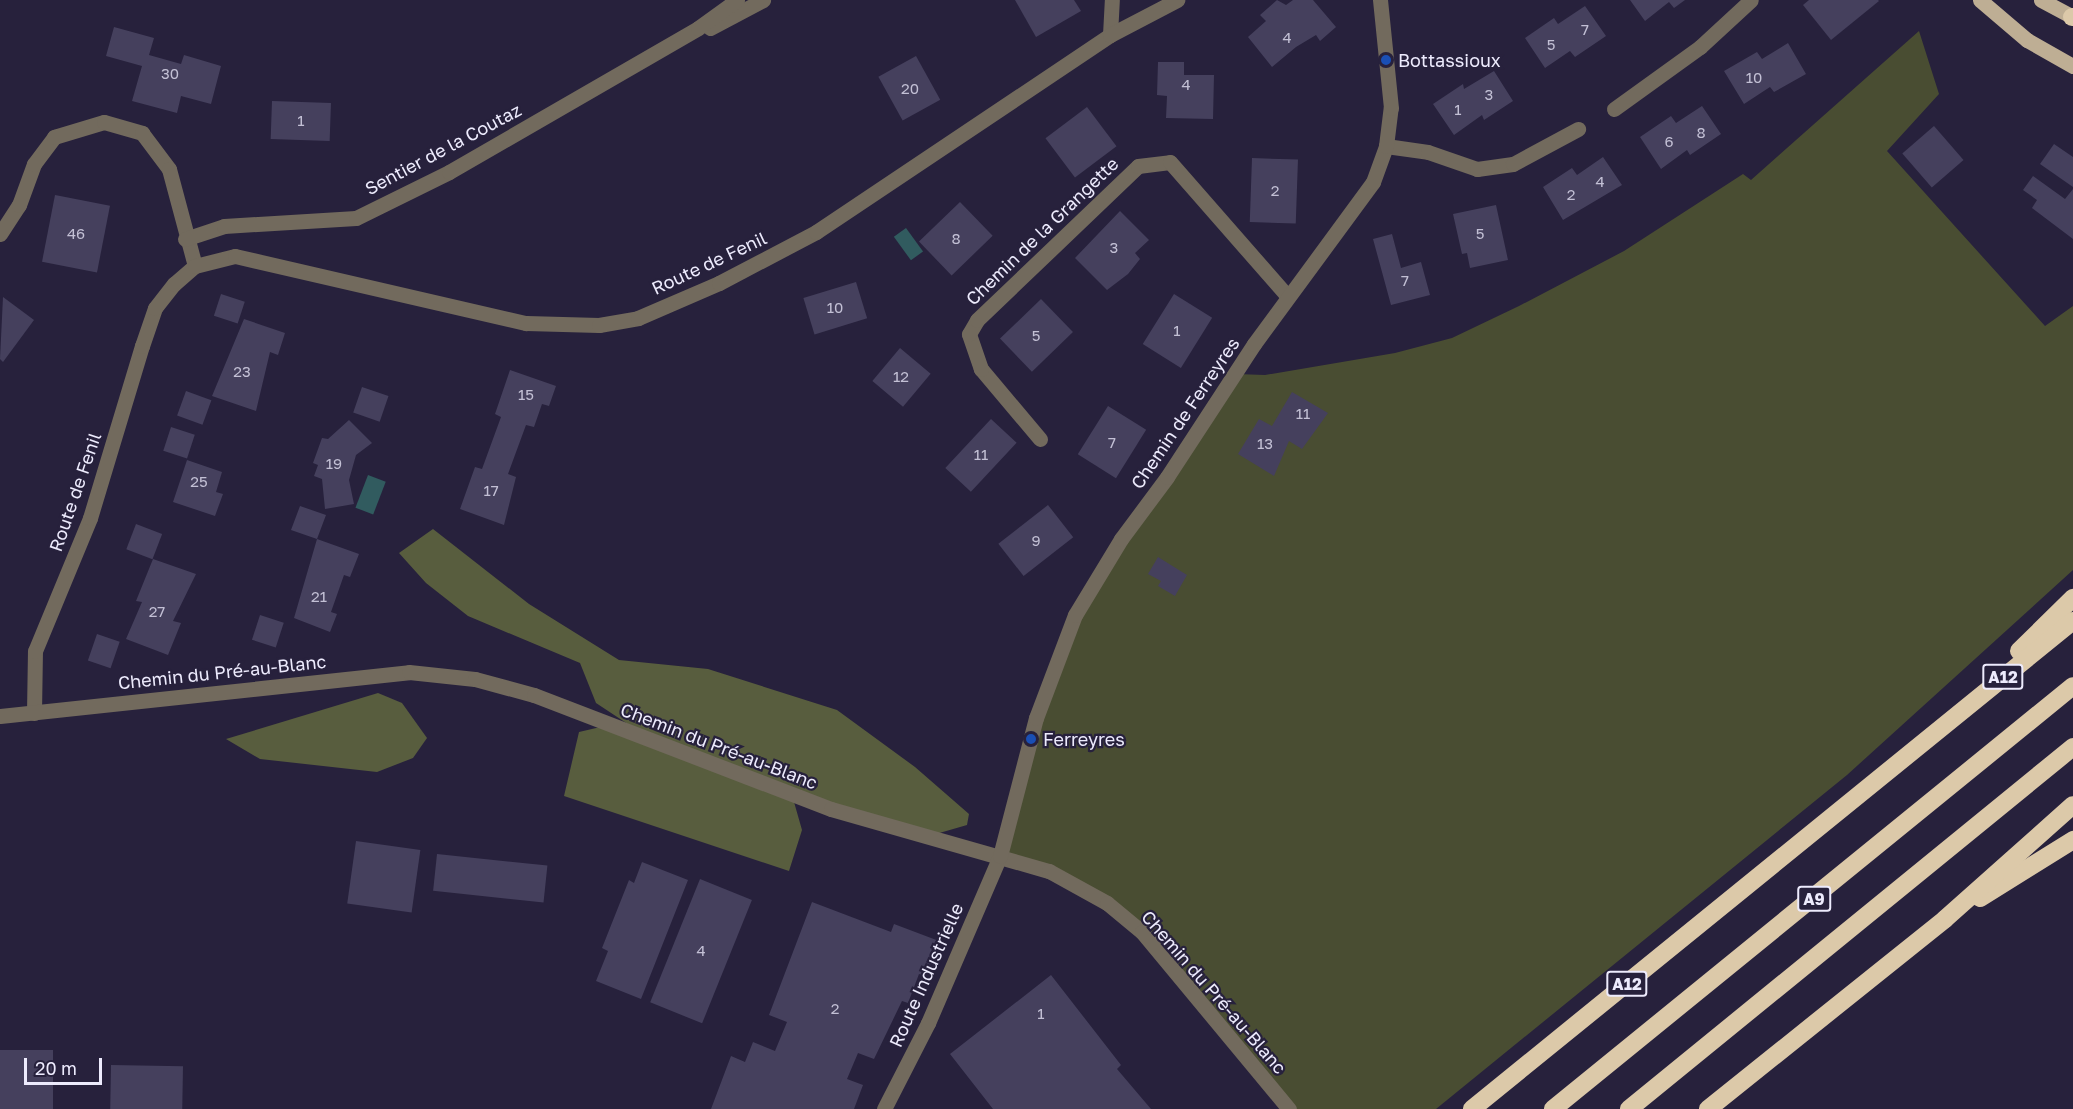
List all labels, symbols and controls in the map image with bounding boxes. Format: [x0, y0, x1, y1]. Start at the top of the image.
house number: 7 [1581, 21, 1589, 39]
house number: 4 [1282, 29, 1292, 47]
house number: 5 [1547, 36, 1555, 54]
place label: Bottassioux [1398, 49, 1501, 71]
marker: Bottassioux [1379, 53, 1393, 67]
house number: 30 [161, 65, 179, 83]
house number: 10 [1746, 69, 1762, 87]
house number: 4 [1181, 76, 1191, 94]
house number: 20 [901, 80, 919, 98]
house number: 3 [1485, 86, 1493, 104]
street label: Sentier de la Coutaz [361, 99, 525, 199]
house number: 1 [1454, 101, 1462, 119]
house number: 1 [297, 112, 305, 130]
house number: 8 [1696, 124, 1706, 142]
house number: 6 [1664, 133, 1674, 151]
street label: Chemin de la Grangette [961, 153, 1123, 309]
house number: 4 [1595, 173, 1605, 191]
house number: 2 [1271, 182, 1279, 200]
house number: 2 [1567, 186, 1575, 204]
house number: 46 [67, 225, 85, 243]
house number: 5 [1476, 225, 1484, 243]
street label: Route de Fenil [648, 227, 770, 299]
house number: 8 [951, 230, 961, 248]
house number: 3 [1110, 239, 1118, 257]
house number: 7 [1401, 272, 1409, 290]
house number: 10 [827, 299, 843, 317]
house number: 1 [1173, 322, 1181, 340]
house number: 5 [1032, 327, 1040, 345]
street label: Chemin de Ferreyres [1126, 333, 1244, 493]
house number: 23 [233, 363, 251, 381]
house number: 12 [893, 368, 909, 386]
house number: 15 [518, 386, 534, 404]
house number: 11 [1296, 405, 1310, 423]
street label: Route de Fenil [45, 430, 105, 554]
house number: 7 [1108, 434, 1116, 452]
house number: 13 [1257, 435, 1273, 453]
house number: 11 [974, 446, 988, 464]
house number: 19 [326, 455, 342, 473]
house number: 25 [190, 473, 208, 491]
house number: 17 [483, 482, 499, 500]
house number: 9 [1031, 532, 1041, 550]
house number: 21 [311, 588, 327, 606]
house number: 27 [149, 603, 165, 621]
street label: Chemin du Pré-au-Blanc [117, 650, 327, 694]
road number: A12 [1982, 664, 2024, 690]
street label: Chemin du Pré-au-Blanc [617, 698, 821, 794]
place label: Ferreyres [1043, 728, 1125, 750]
marker: Ferreyres [1024, 732, 1038, 746]
road number: A9 [1796, 886, 1832, 912]
street label: Route Industrielle [885, 900, 967, 1050]
street label: Chemin du Pré-au-Blanc [1137, 906, 1291, 1078]
house number: 4 [696, 942, 706, 960]
road number: A12 [1606, 971, 1648, 997]
house number: 2 [831, 1000, 839, 1018]
house number: 1 [1037, 1005, 1045, 1023]
scale bar [27, 1046, 105, 1084]
text: 20 m [35, 1057, 77, 1079]

